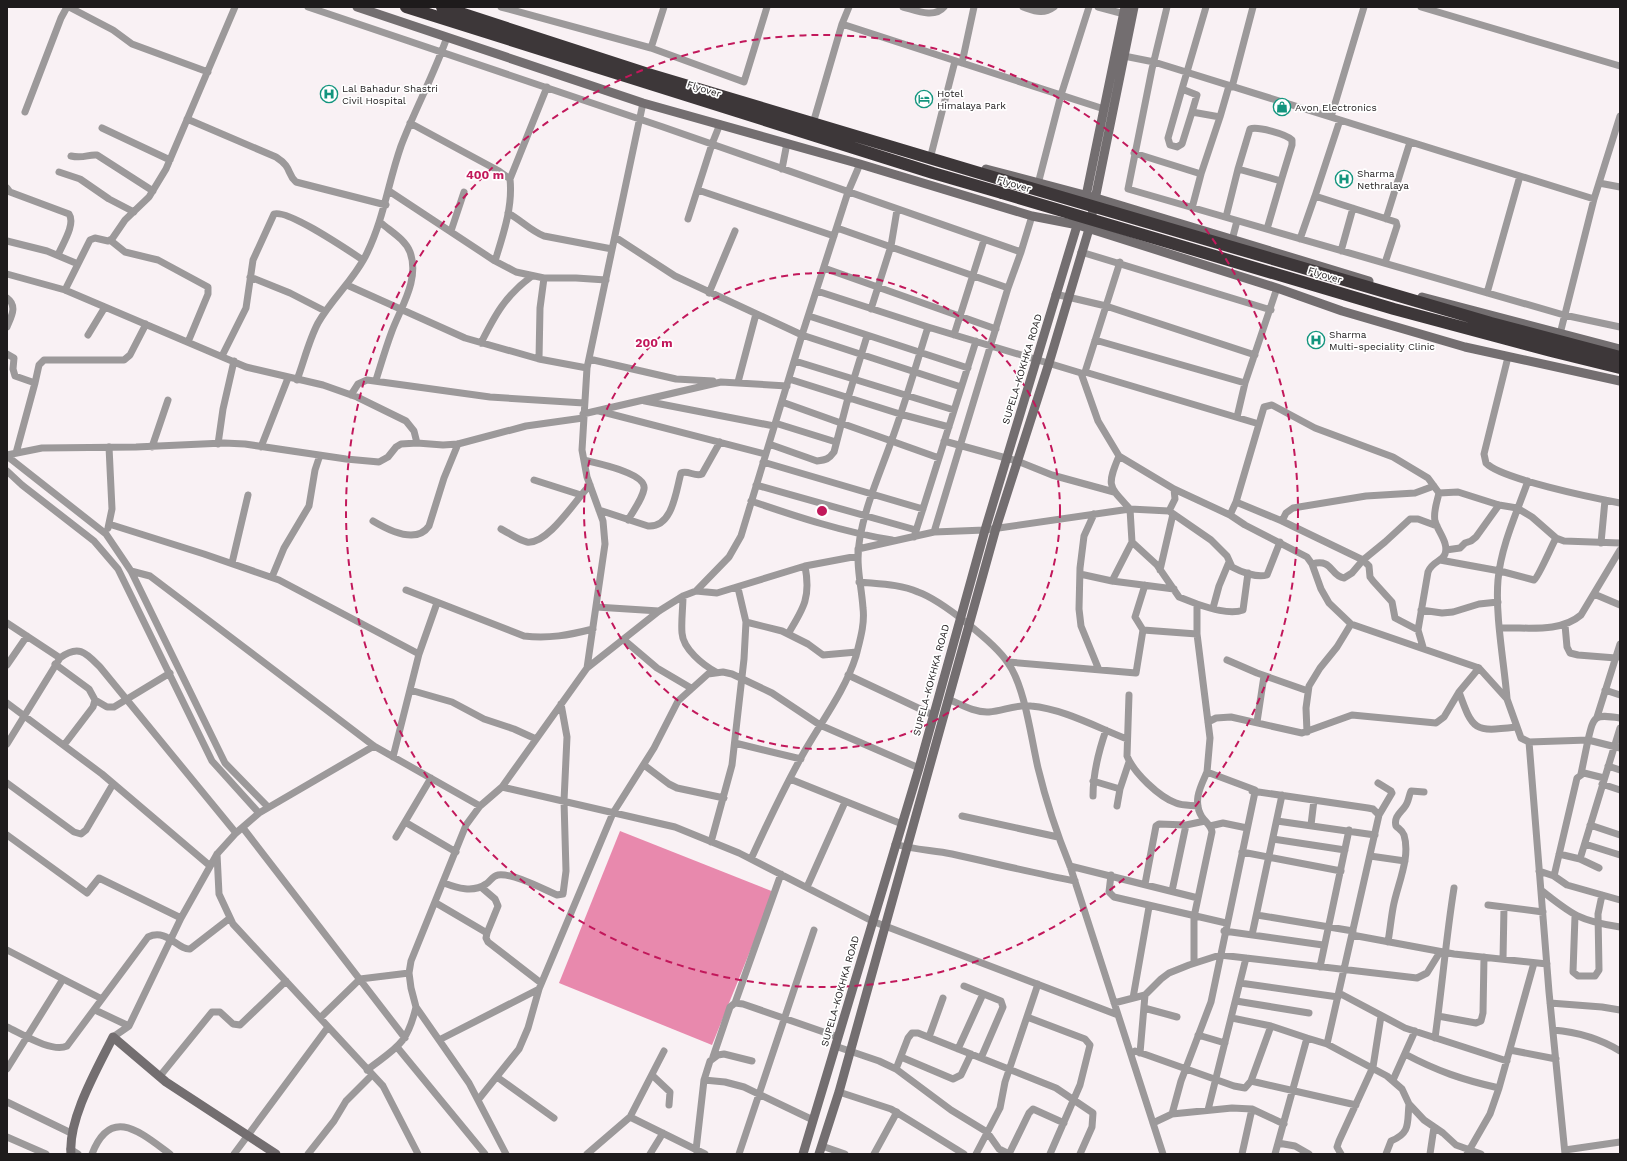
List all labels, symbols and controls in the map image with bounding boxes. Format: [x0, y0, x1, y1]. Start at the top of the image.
street label: Flyover [686, 79, 722, 99]
place label: Lal Bahadur Shastri Civil Hospital [342, 83, 438, 106]
hospital icon: Lal Bahadur Shastri Civil Hospital [319, 84, 339, 104]
place label: Hotel Himalaya Park [937, 88, 1006, 111]
hotel icon: Hotel Himalaya Park [914, 89, 934, 109]
shop icon: Avon Electronics [1272, 97, 1292, 117]
place label: Avon Electronics [1295, 102, 1377, 113]
text: 400 m [466, 168, 504, 182]
place label: Sharma Nethralaya [1357, 168, 1409, 191]
hospital icon: Sharma Nethralaya [1334, 169, 1354, 189]
street label: Flyover [996, 174, 1032, 194]
street label: Flyover [1307, 265, 1343, 285]
street label: SUPELA-KOKHKA ROAD [1000, 312, 1044, 426]
place label: Sharma Multi-speciality Clinic [1329, 329, 1435, 352]
hospital icon: Sharma Multi-speciality Clinic [1306, 330, 1326, 350]
text: 200 m [635, 336, 673, 350]
centre of rings [815, 504, 829, 518]
street label: SUPELA-KOKHKA ROAD [911, 623, 951, 737]
street label: SUPELA-KOKHKA ROAD [819, 934, 861, 1048]

